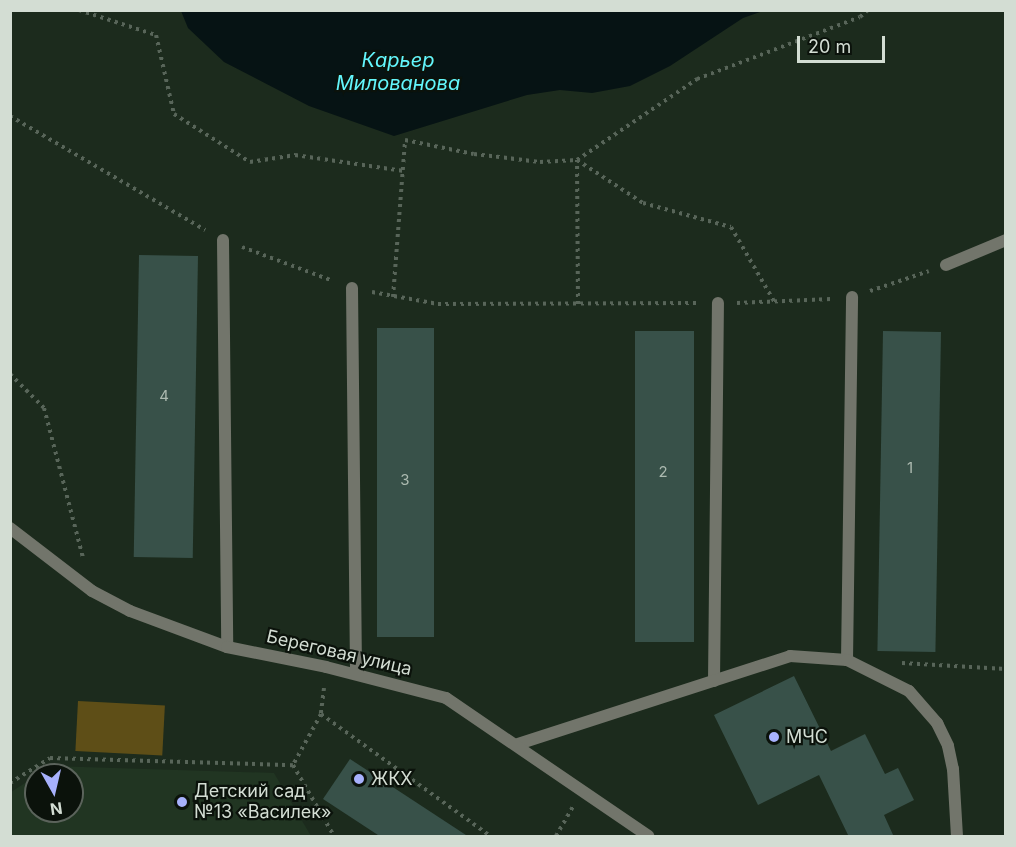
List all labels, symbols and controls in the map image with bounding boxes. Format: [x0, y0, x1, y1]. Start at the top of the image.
scale bar [800, 24, 888, 62]
text: 20 m [808, 36, 851, 57]
water label: Карьер Милованова [336, 48, 460, 95]
house number: 4 [159, 387, 169, 405]
house number: 1 [907, 459, 913, 477]
house number: 2 [658, 463, 668, 481]
house number: 3 [400, 471, 410, 489]
street label: Береговая улица [264, 626, 414, 680]
place label: МЧС [786, 726, 828, 748]
marker: МЧС [767, 730, 781, 744]
north arrow [24, 763, 84, 823]
place label: ЖКХ [371, 768, 413, 790]
marker: ЖКХ [352, 772, 366, 786]
place label: Детский сад №13 «Василек» [194, 781, 332, 824]
marker: Детский сад №13 «Василек» [175, 795, 189, 809]
text: N [49, 798, 64, 820]

